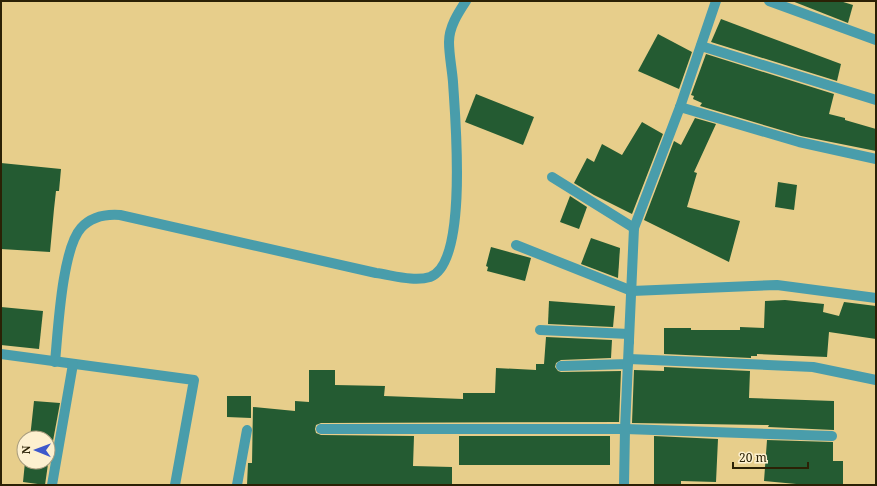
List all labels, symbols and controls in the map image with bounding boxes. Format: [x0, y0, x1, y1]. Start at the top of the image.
north arrow [16, 430, 56, 470]
scale bar [733, 444, 808, 470]
text: N [18, 445, 33, 454]
text: 20 m [739, 449, 767, 466]

